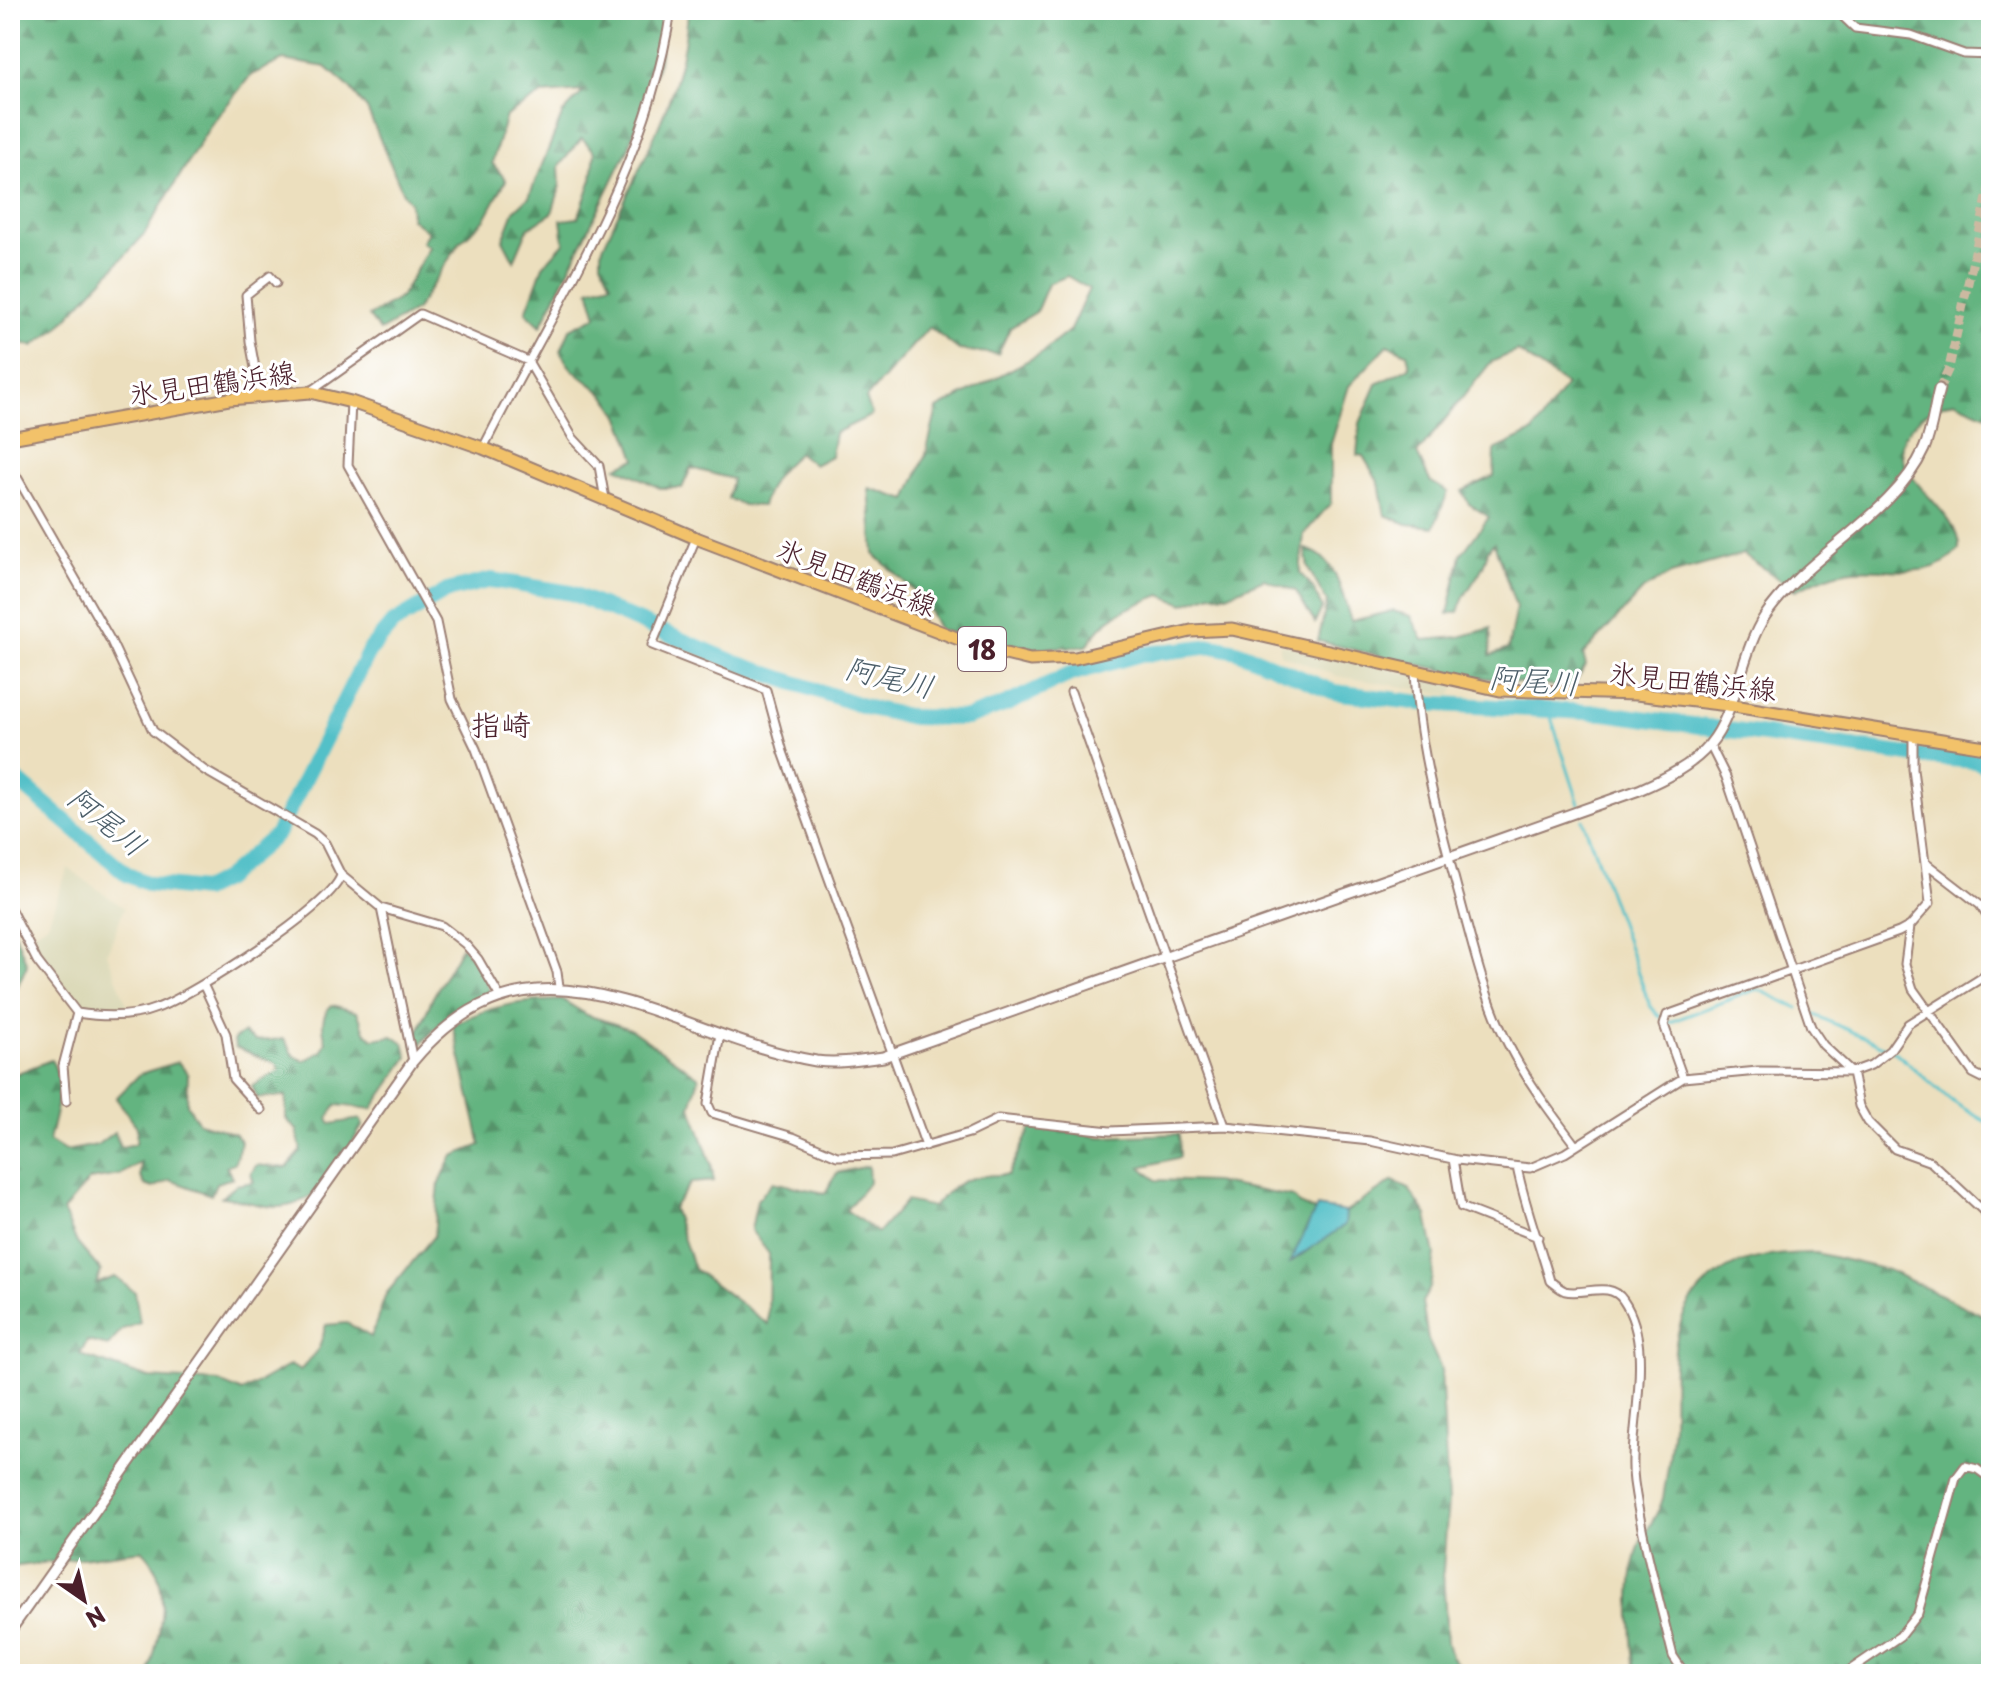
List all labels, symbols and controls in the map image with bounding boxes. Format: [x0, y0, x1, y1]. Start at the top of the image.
street label: 氷見田鶴浜線 [126, 349, 298, 415]
street label: 氷見田鶴浜線 [771, 526, 943, 626]
road number: 18 [958, 627, 1006, 671]
water label: 阿尾川 [841, 644, 939, 708]
street label: 氷見田鶴浜線 [1607, 650, 1779, 710]
water label: 阿尾川 [1488, 653, 1580, 705]
district label: 指崎 [471, 701, 531, 746]
water label: 阿尾川 [59, 774, 157, 866]
north arrow [44, 1560, 124, 1640]
text: N [80, 1599, 112, 1636]

